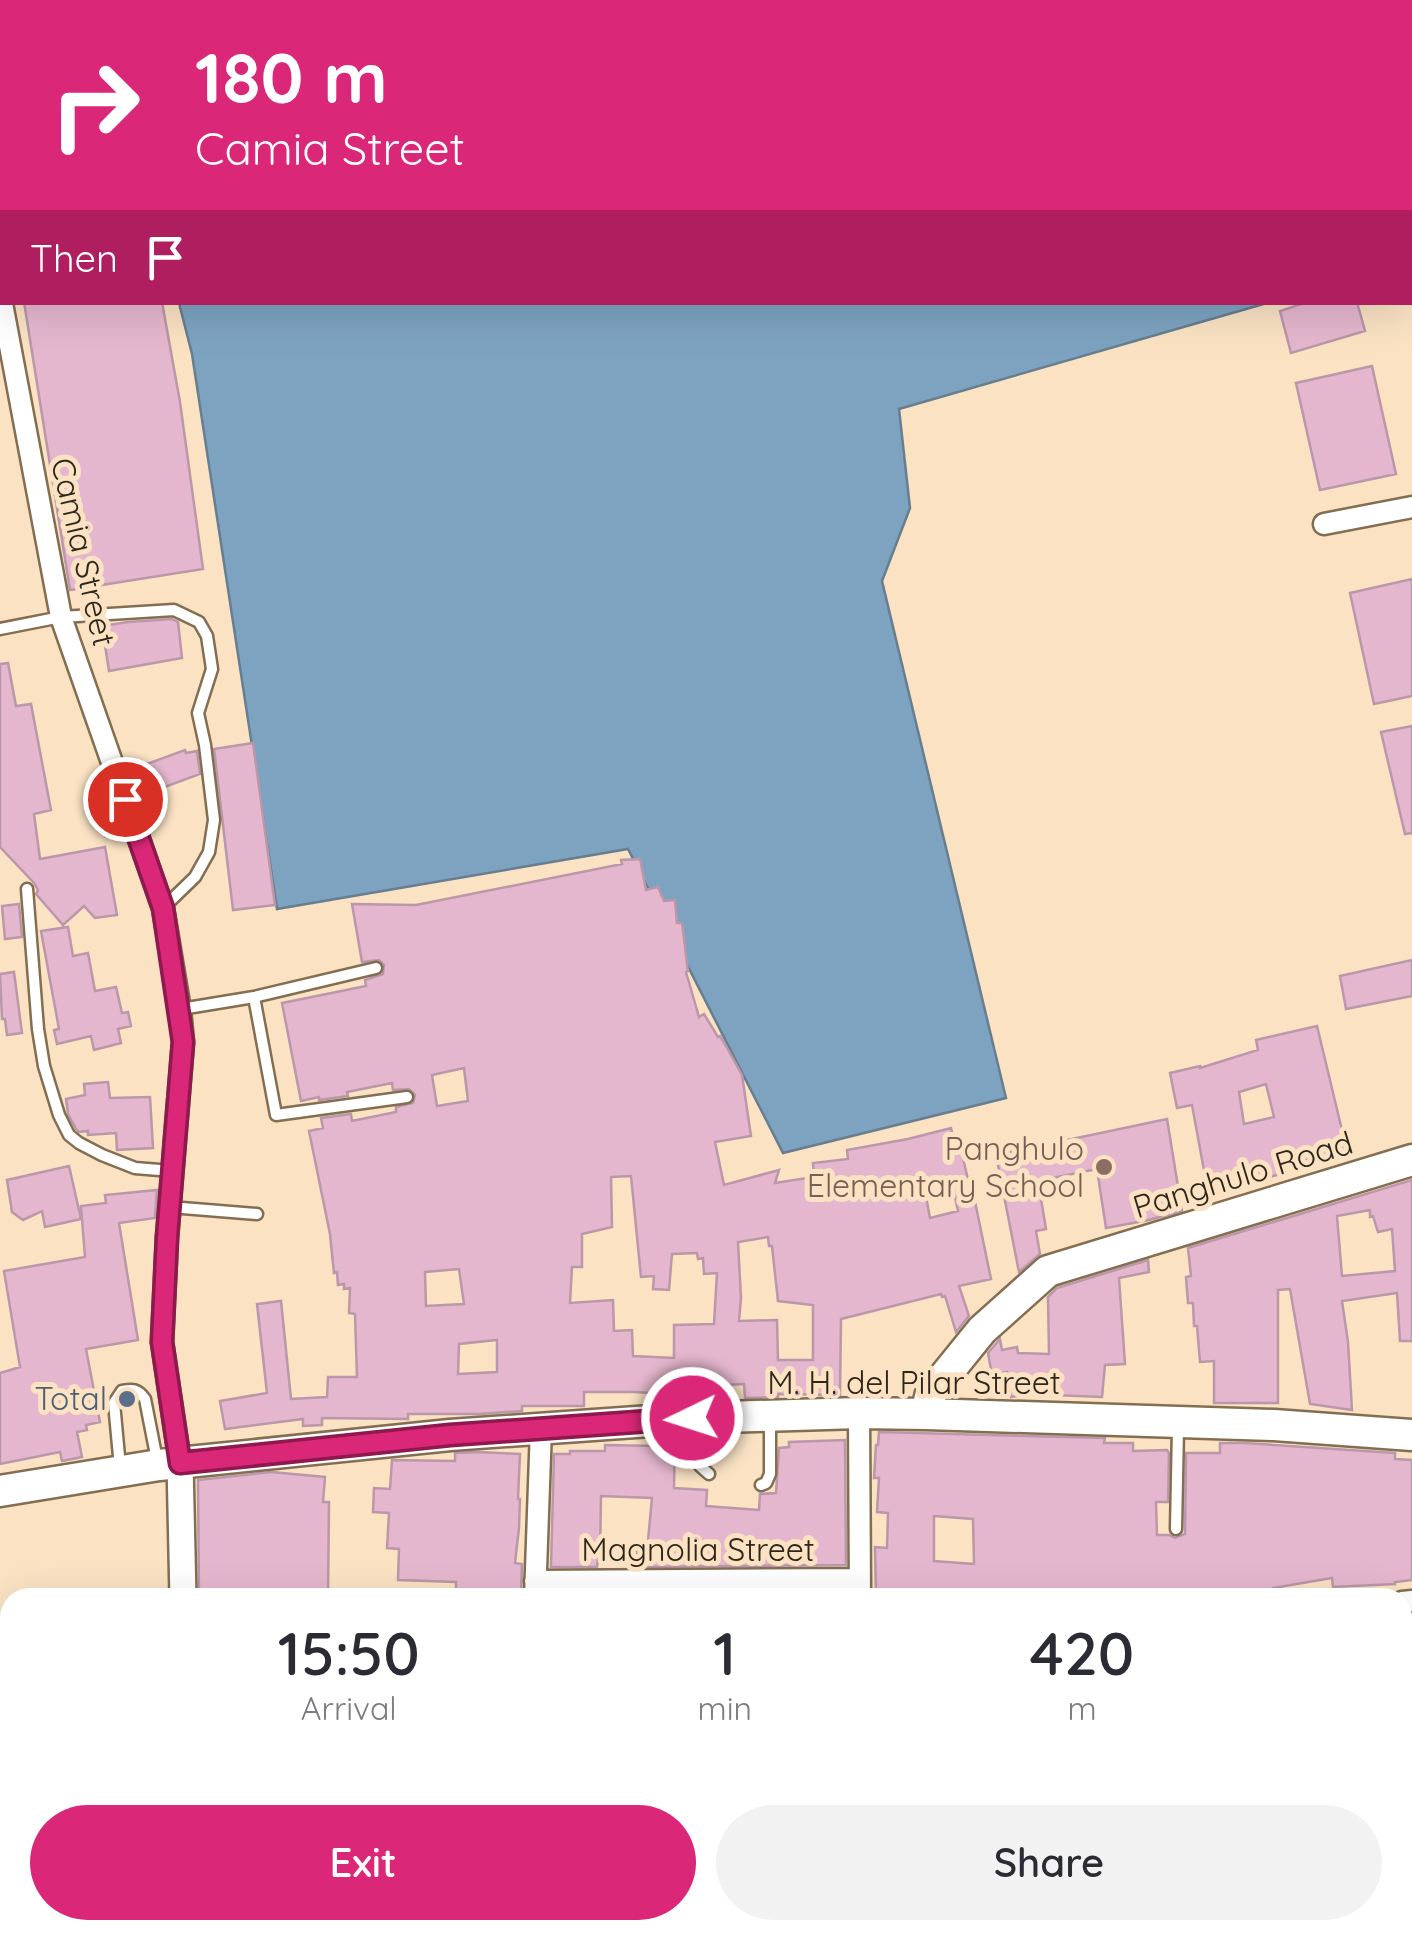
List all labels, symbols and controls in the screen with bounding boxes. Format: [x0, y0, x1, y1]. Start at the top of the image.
text: 180 m [195, 33, 388, 121]
icon: right [30, 40, 160, 170]
text: Camia Street [195, 120, 465, 176]
icon: arrive [138, 230, 193, 285]
text: Then [30, 234, 118, 282]
street label: Camia Street [43, 454, 125, 650]
pin [83, 757, 168, 842]
icon: arrive [98, 772, 153, 827]
street label: Panghulo Road [1128, 1122, 1357, 1226]
place label: Panghulo Elementary School [807, 1128, 1084, 1205]
marker: Panghulo Elementary School [1093, 1156, 1115, 1178]
street label: M. H. del Pilar Street [767, 1362, 1061, 1402]
position arrow [640, 1366, 744, 1470]
place label: Total [35, 1378, 107, 1418]
marker: Total [116, 1388, 138, 1410]
street label: Magnolia Street [581, 1529, 815, 1569]
text: 15:50 [278, 1615, 420, 1690]
text: 1 [713, 1615, 736, 1690]
text: 420 [1030, 1615, 1134, 1690]
text: Arrival [301, 1688, 397, 1728]
text: min [698, 1688, 752, 1728]
text: m [1067, 1688, 1097, 1728]
button: Exit [30, 1805, 696, 1920]
button: Share [716, 1805, 1382, 1920]

